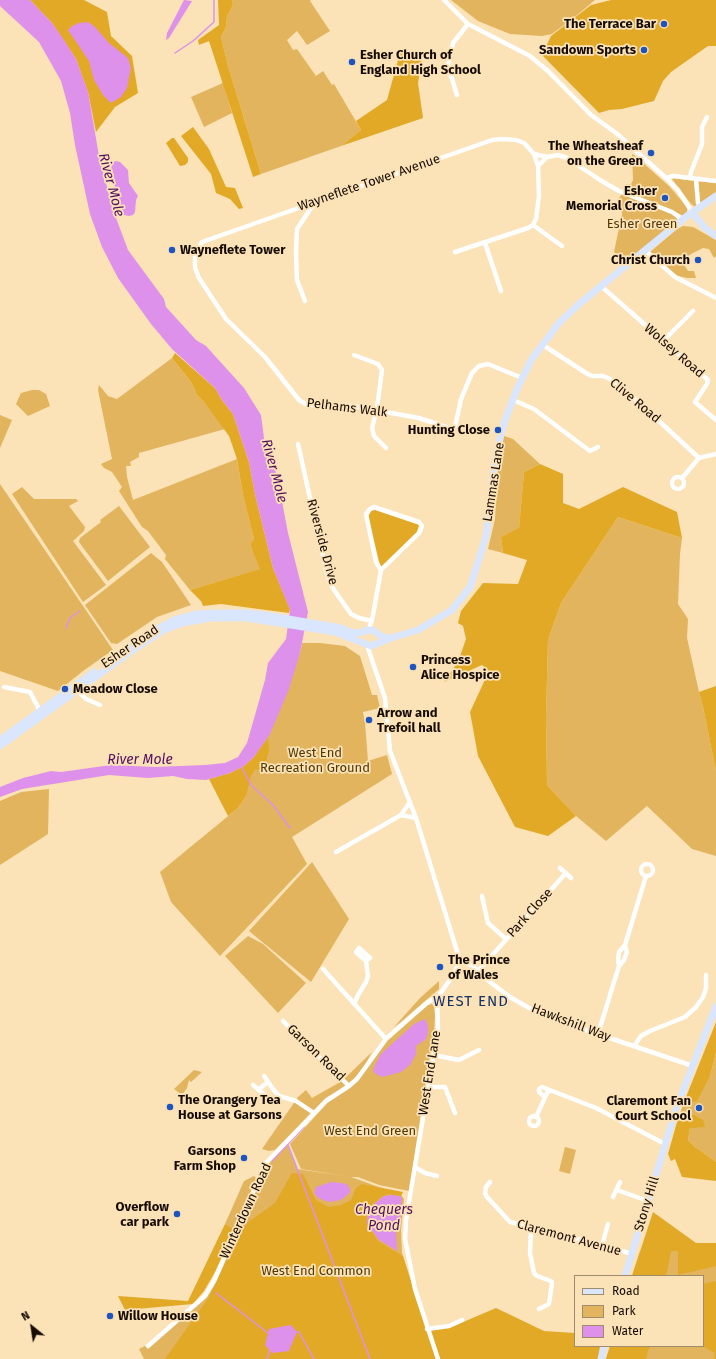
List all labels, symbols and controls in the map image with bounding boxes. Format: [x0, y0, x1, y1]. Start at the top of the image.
place label: The Terrace Bar [564, 16, 656, 32]
marker: The Terrace Bar [659, 19, 669, 29]
place label: Sandown Sports [539, 42, 636, 58]
marker: Sandown Sports [639, 45, 649, 55]
place label: Esher Church of England High School [360, 47, 481, 78]
marker: Esher Church of England High School [347, 57, 357, 67]
place label: The Wheatsheaf on the Green [548, 138, 643, 169]
marker: The Wheatsheaf on the Green [646, 148, 656, 158]
water label: River Mole [94, 151, 128, 219]
street label: Wayneflete Tower Avenue [296, 151, 442, 215]
place label: Esher Memorial Cross [566, 183, 657, 214]
marker: Esher Memorial Cross [660, 193, 670, 203]
park label: Esher Green [607, 216, 677, 232]
place label: Wayneflete Tower [180, 242, 285, 258]
marker: Wayneflete Tower [167, 245, 177, 255]
place label: Christ Church [611, 252, 690, 268]
marker: Christ Church [693, 255, 703, 265]
street label: Wolsey Road [641, 321, 707, 381]
street label: Clive Road [606, 375, 664, 427]
street label: Pelhams Walk [306, 395, 388, 421]
place label: Hunting Close [408, 422, 490, 438]
marker: Hunting Close [493, 425, 503, 435]
water label: River Mole [257, 437, 291, 505]
street label: Lammas Lane [480, 441, 508, 523]
street label: Riverside Drive [303, 497, 341, 587]
street label: Esher Road [98, 622, 162, 672]
place label: Princess Alice Hospice [421, 652, 500, 683]
marker: Princess Alice Hospice [408, 662, 418, 672]
place label: Meadow Close [73, 681, 158, 697]
marker: Meadow Close [60, 684, 70, 694]
place label: Arrow and Trefoil hall [377, 705, 441, 736]
marker: Arrow and Trefoil hall [364, 715, 374, 725]
park label: West End Recreation Ground [260, 745, 370, 776]
water label: River Mole [107, 752, 173, 768]
street label: Park Close [504, 885, 556, 941]
place label: The Prince of Wales [448, 952, 510, 983]
marker: The Prince of Wales [435, 962, 445, 972]
district label: WEST END [433, 993, 509, 1011]
street label: Hawkshill Way [529, 1001, 613, 1045]
street label: Garson Road [284, 1021, 348, 1085]
street label: West End Lane [416, 1029, 444, 1117]
place label: The Orangery Tea House at Garsons [178, 1092, 282, 1123]
place label: Claremont Fan Court School [606, 1093, 691, 1124]
marker: The Orangery Tea House at Garsons [165, 1102, 175, 1112]
marker: Claremont Fan Court School [694, 1103, 704, 1113]
park label: West End Green [324, 1123, 416, 1139]
place label: Garsons Farm Shop [174, 1143, 236, 1174]
marker: Garsons Farm Shop [239, 1153, 249, 1163]
street label: Winterdown Road [217, 1161, 275, 1261]
street label: Stony Hill [631, 1175, 663, 1233]
place label: Overflow car park [116, 1199, 169, 1230]
water label: Chequers Pond [355, 1202, 413, 1234]
marker: Overflow car park [172, 1209, 182, 1219]
street label: Claremont Avenue [515, 1217, 623, 1259]
park label: West End Common [261, 1263, 371, 1279]
legend [574, 1275, 704, 1347]
text: Road [612, 1284, 640, 1298]
text: Park [612, 1304, 636, 1318]
north arrow [12, 1307, 52, 1347]
place label: Willow House [118, 1308, 198, 1324]
text: N [19, 1309, 32, 1324]
marker: Willow House [105, 1311, 115, 1321]
text: Water [612, 1324, 643, 1338]

